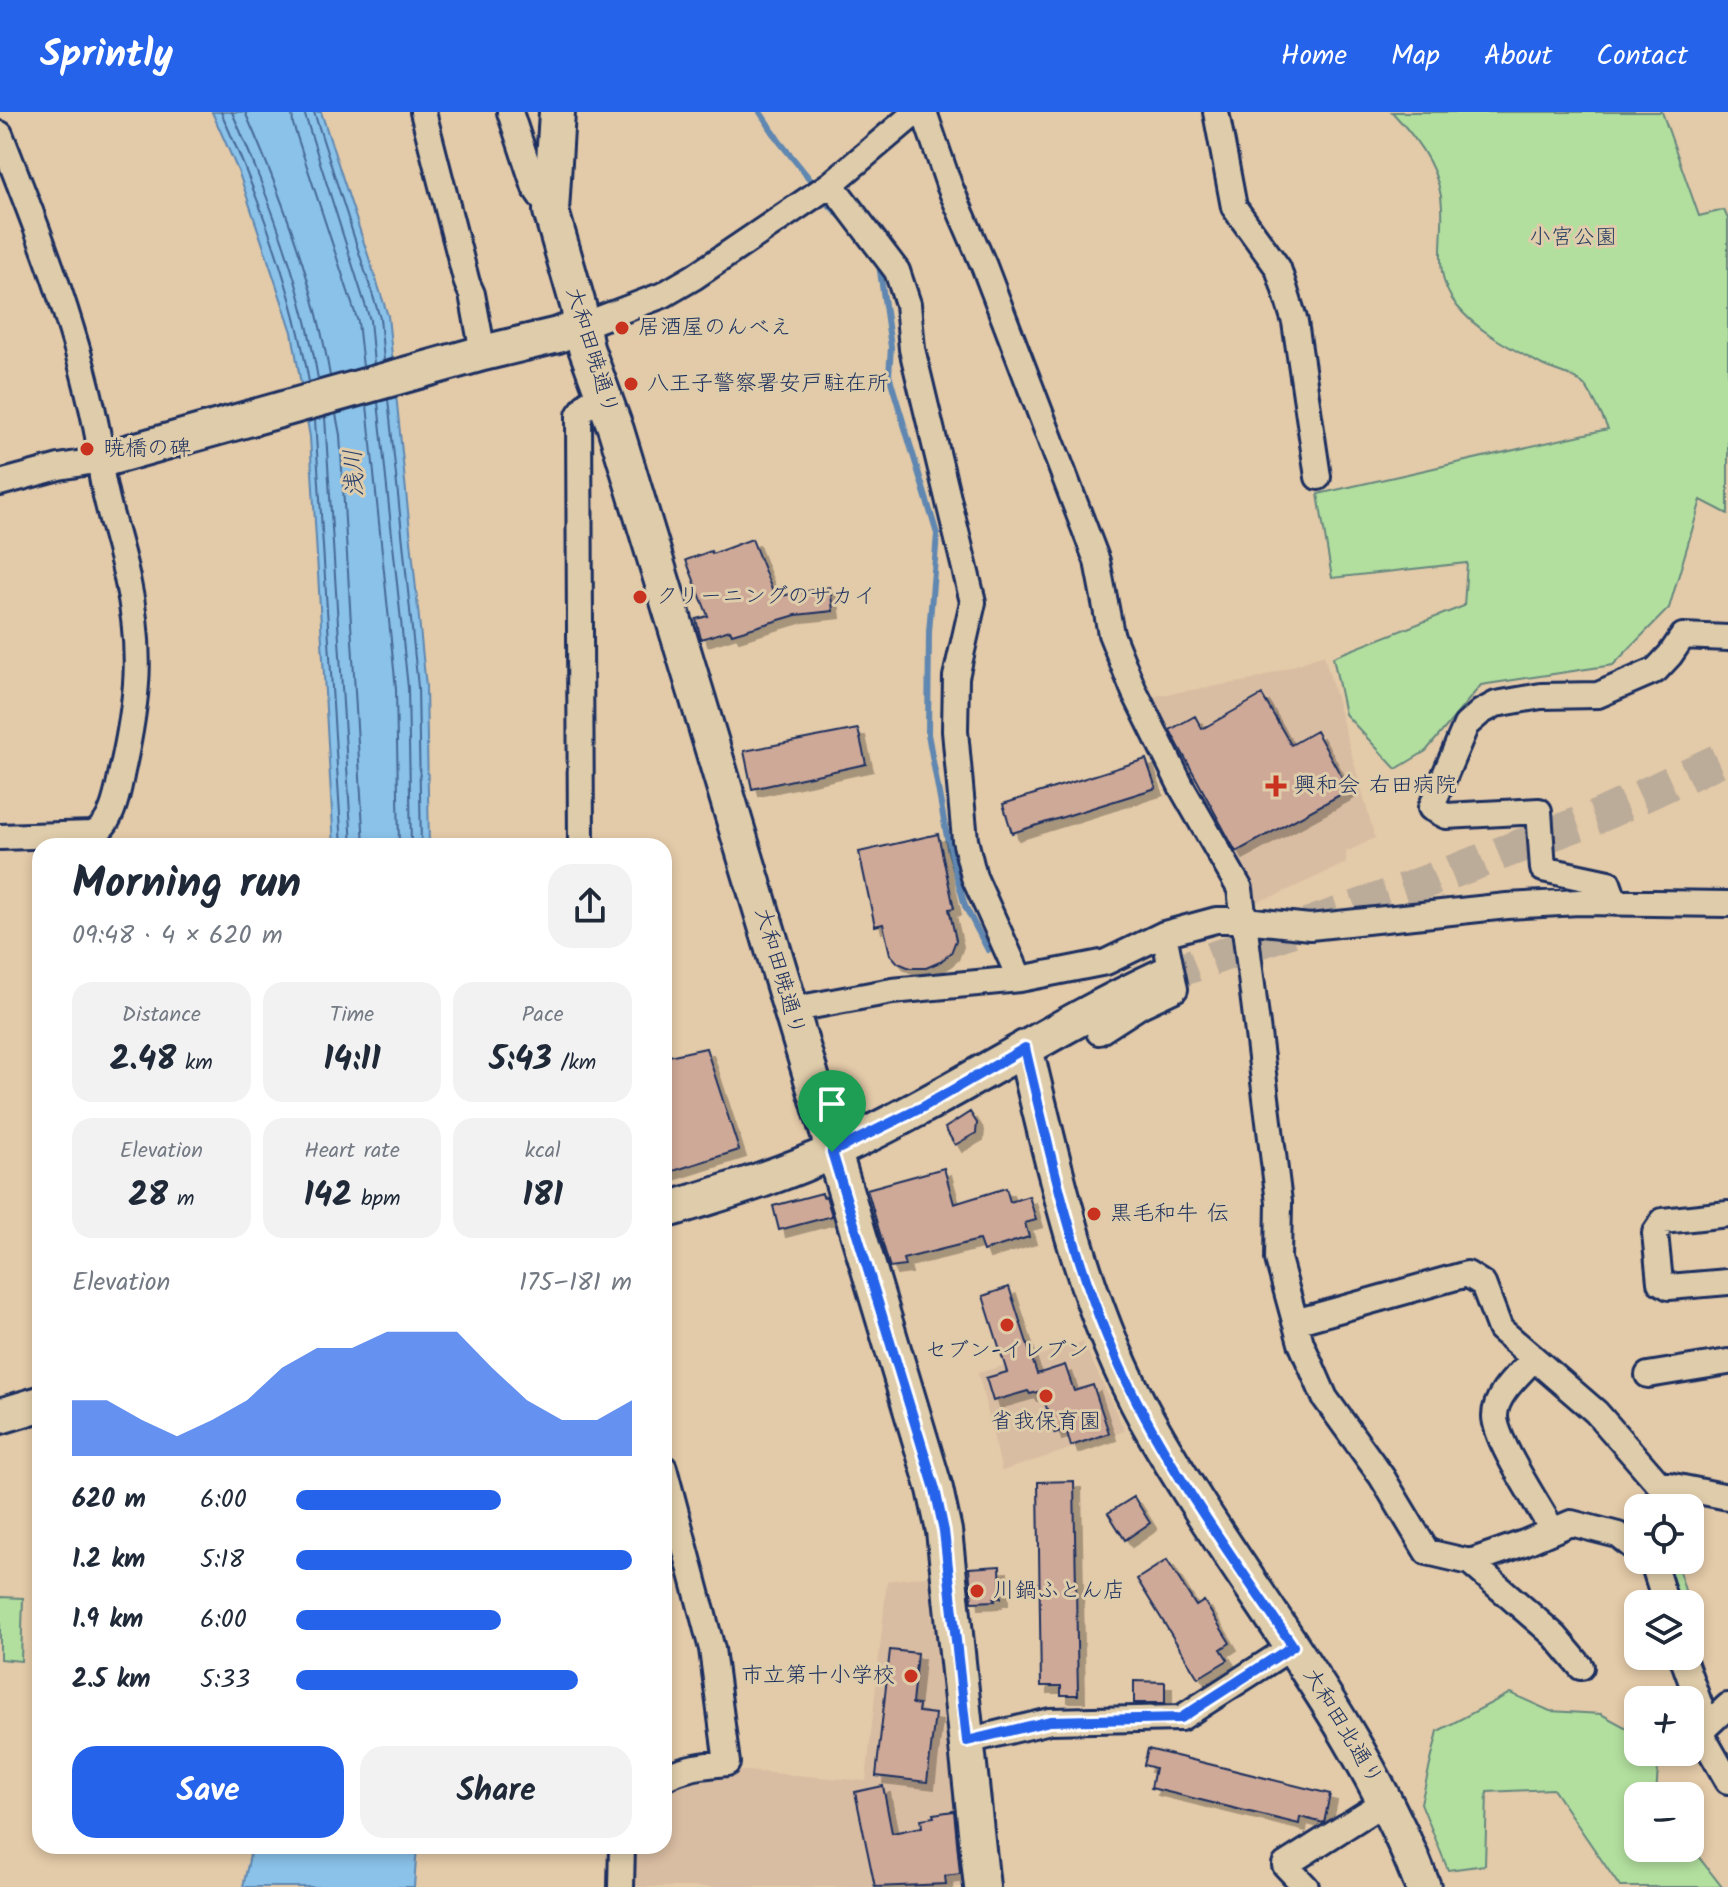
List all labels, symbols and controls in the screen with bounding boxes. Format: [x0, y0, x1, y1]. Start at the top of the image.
text: Sprintly [40, 26, 173, 86]
text: Home [1281, 34, 1347, 79]
text: Map [1391, 34, 1440, 79]
text: About [1484, 34, 1552, 79]
text: Contact [1596, 34, 1688, 79]
park label: 小宮公園 [1529, 221, 1617, 256]
street label: 大和田暁通り [555, 283, 627, 419]
place label: 居酒屋のんべえ [638, 311, 792, 346]
marker: 居酒屋のんべえ [613, 319, 631, 337]
place label: 八王子警察署安戸駐在所 [647, 367, 889, 402]
marker: 八王子警察署安戸駐在所 [622, 375, 640, 393]
place label: 暁橋の碑 [103, 432, 191, 467]
marker: 暁橋の碑 [78, 440, 96, 458]
water label: 浅川 [334, 448, 376, 498]
place label: クリーニングのサカイ [656, 580, 876, 615]
marker: クリーニングのサカイ [631, 588, 649, 606]
place label: 興和会 右田病院 [1294, 769, 1457, 804]
marker: 興和会 右田病院 [1265, 775, 1287, 797]
text: Morning run [72, 850, 301, 920]
button: share [548, 864, 632, 948]
street label: 大和田暁通り [744, 904, 814, 1040]
text: 09:48 · 4 × 620 m [72, 915, 283, 957]
text: Distance [122, 998, 201, 1033]
text: Time [330, 998, 374, 1033]
text: Pace [522, 998, 564, 1033]
text: 2.48 [110, 1033, 176, 1087]
text: 14:11 [323, 1033, 381, 1087]
text: 5:43 [489, 1033, 552, 1087]
text: km [176, 1046, 213, 1081]
text: /km [552, 1046, 596, 1081]
pin [798, 1070, 866, 1152]
icon: arrive [810, 1082, 854, 1126]
text: Elevation [120, 1134, 203, 1169]
text: Heart rate [304, 1134, 400, 1169]
text: kcal [525, 1134, 561, 1169]
text: 28 [128, 1169, 168, 1223]
text: 142 [303, 1169, 352, 1223]
text: 181 [522, 1169, 563, 1223]
text: m [168, 1182, 194, 1217]
text: bpm [352, 1182, 401, 1217]
place label: 黒毛和牛 伝 [1110, 1197, 1229, 1232]
marker: 黒毛和牛 伝 [1085, 1205, 1103, 1223]
text: Elevation [72, 1262, 170, 1304]
text: 175–181 m [519, 1262, 632, 1304]
marker: セブン-イレブン [998, 1316, 1016, 1334]
place label: セブン-イレブン [925, 1334, 1089, 1369]
marker: 省我保育園 [1037, 1387, 1055, 1405]
place label: 省我保育園 [991, 1405, 1101, 1440]
text: 620 m [72, 1479, 146, 1521]
text: 6:00 [200, 1479, 247, 1521]
map controls [1624, 1494, 1704, 1862]
button: locate [1624, 1494, 1704, 1574]
text: 1.2 km [72, 1539, 145, 1581]
text: 5:18 [200, 1539, 244, 1581]
place label: 川鍋ふとん店 [993, 1574, 1125, 1609]
marker: 川鍋ふとん店 [968, 1582, 986, 1600]
button: layers [1624, 1590, 1704, 1670]
text: 1.9 km [72, 1599, 143, 1641]
text: 6:00 [200, 1599, 247, 1641]
text: 2.5 km [72, 1659, 151, 1701]
text: 5:33 [200, 1659, 250, 1701]
place label: 市立第十小学校 [741, 1659, 895, 1694]
street label: 大和田北通り [1293, 1661, 1391, 1793]
marker: 市立第十小学校 [902, 1667, 920, 1685]
button: + [1624, 1686, 1704, 1766]
button: Save [72, 1746, 344, 1838]
button: Share [360, 1746, 632, 1838]
button: − [1624, 1782, 1704, 1862]

